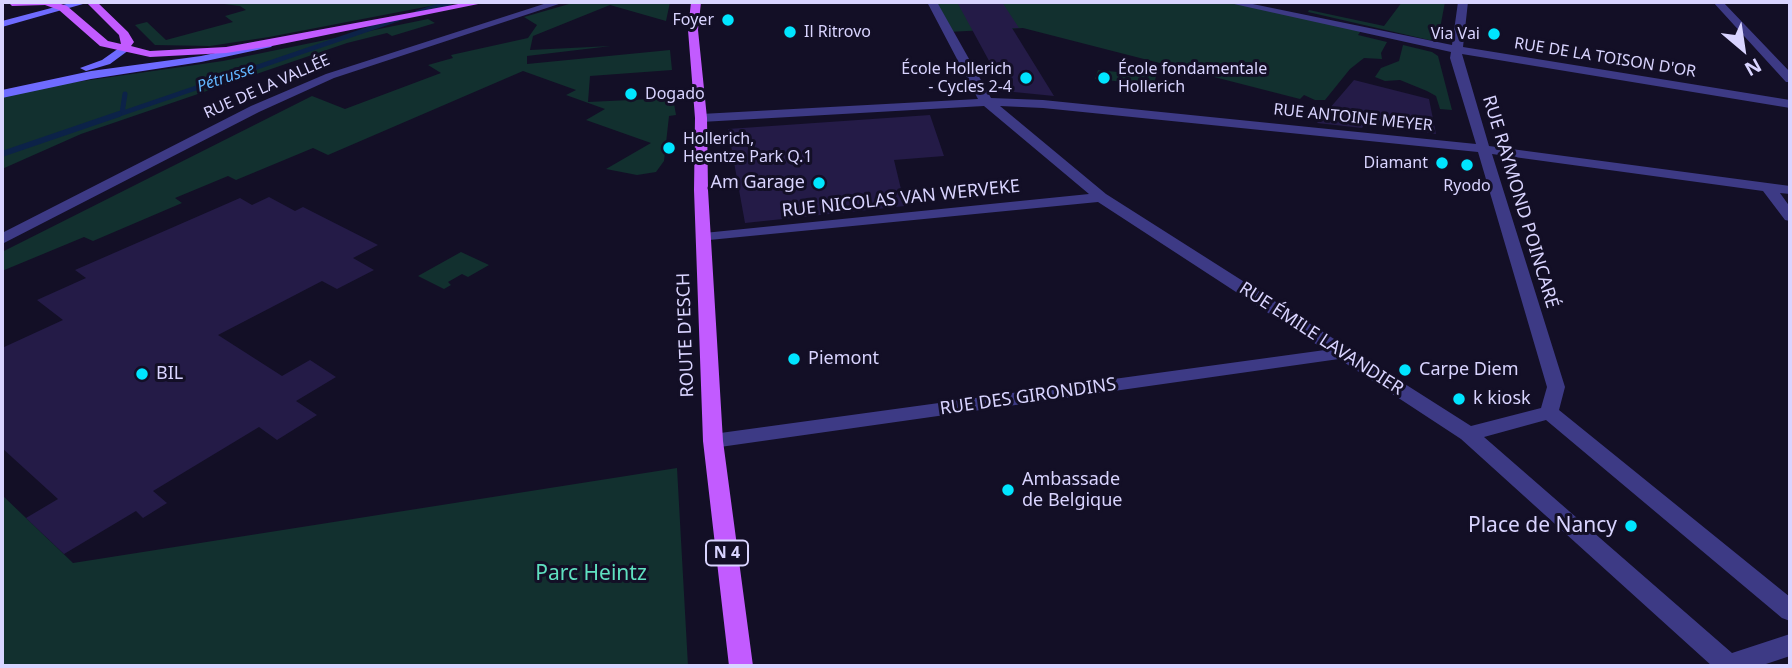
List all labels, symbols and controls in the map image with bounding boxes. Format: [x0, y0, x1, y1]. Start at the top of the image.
place label: Foyer [673, 10, 714, 30]
marker: Foyer [720, 12, 736, 28]
north arrow [1708, 14, 1778, 84]
place label: Il Ritrovo [804, 22, 871, 42]
marker: Il Ritrovo [782, 24, 798, 40]
place label: Via Vai [1431, 24, 1480, 44]
marker: Via Vai [1486, 26, 1502, 42]
street label: RUE DE LA TOISON D'OR [1513, 34, 1697, 82]
street label: RUE DE LA VALLÉE [201, 51, 333, 123]
text: N [1740, 52, 1766, 82]
water label: Pétrusse [195, 59, 257, 97]
place label: École Hollerich - Cycles 2-4 [901, 59, 1012, 97]
place label: École fondamentale Hollerich [1118, 59, 1267, 97]
marker: École Hollerich - Cycles 2-4 [1018, 70, 1034, 86]
marker: École fondamentale Hollerich [1096, 70, 1112, 86]
place label: Dogado [645, 84, 705, 104]
marker: Dogado [623, 86, 639, 102]
street label: RUE RAYMOND POINCARÉ [1477, 93, 1563, 311]
street label: RUE ANTOINE MEYER [1272, 100, 1434, 136]
place label: Hollerich, Heentze Park Q.1 [683, 129, 813, 167]
marker: Hollerich, Heentze Park Q.1 [661, 140, 677, 156]
place label: Diamant [1364, 153, 1428, 173]
marker: Diamant [1434, 155, 1450, 171]
marker: Ryodo [1459, 157, 1475, 173]
place label: Am Garage [710, 172, 805, 194]
marker: Am Garage [811, 175, 827, 191]
street label: RUE NICOLAS VAN WERVEKE [781, 176, 1021, 222]
place label: Ryodo [1443, 176, 1491, 196]
street label: ROUTE D'ESCH [673, 272, 699, 398]
street label: RUE ÉMILE LAVANDIER [1235, 278, 1407, 400]
place label: Piemont [808, 348, 879, 370]
marker: Piemont [786, 351, 802, 367]
place label: Carpe Diem [1419, 359, 1519, 381]
marker: Carpe Diem [1397, 362, 1413, 378]
place label: BIL [156, 363, 183, 385]
marker: BIL [134, 366, 150, 382]
street label: RUE DES GIRONDINS [939, 374, 1117, 420]
place label: k kiosk [1473, 388, 1531, 410]
marker: k kiosk [1451, 391, 1467, 407]
place label: Ambassade de Belgique [1022, 469, 1122, 512]
marker: Ambassade de Belgique [1000, 482, 1016, 498]
place label: Place de Nancy [1468, 513, 1617, 539]
marker: Place de Nancy [1623, 518, 1639, 534]
road number: N 4 [706, 540, 748, 566]
park label: Parc Heintz [535, 561, 647, 587]

